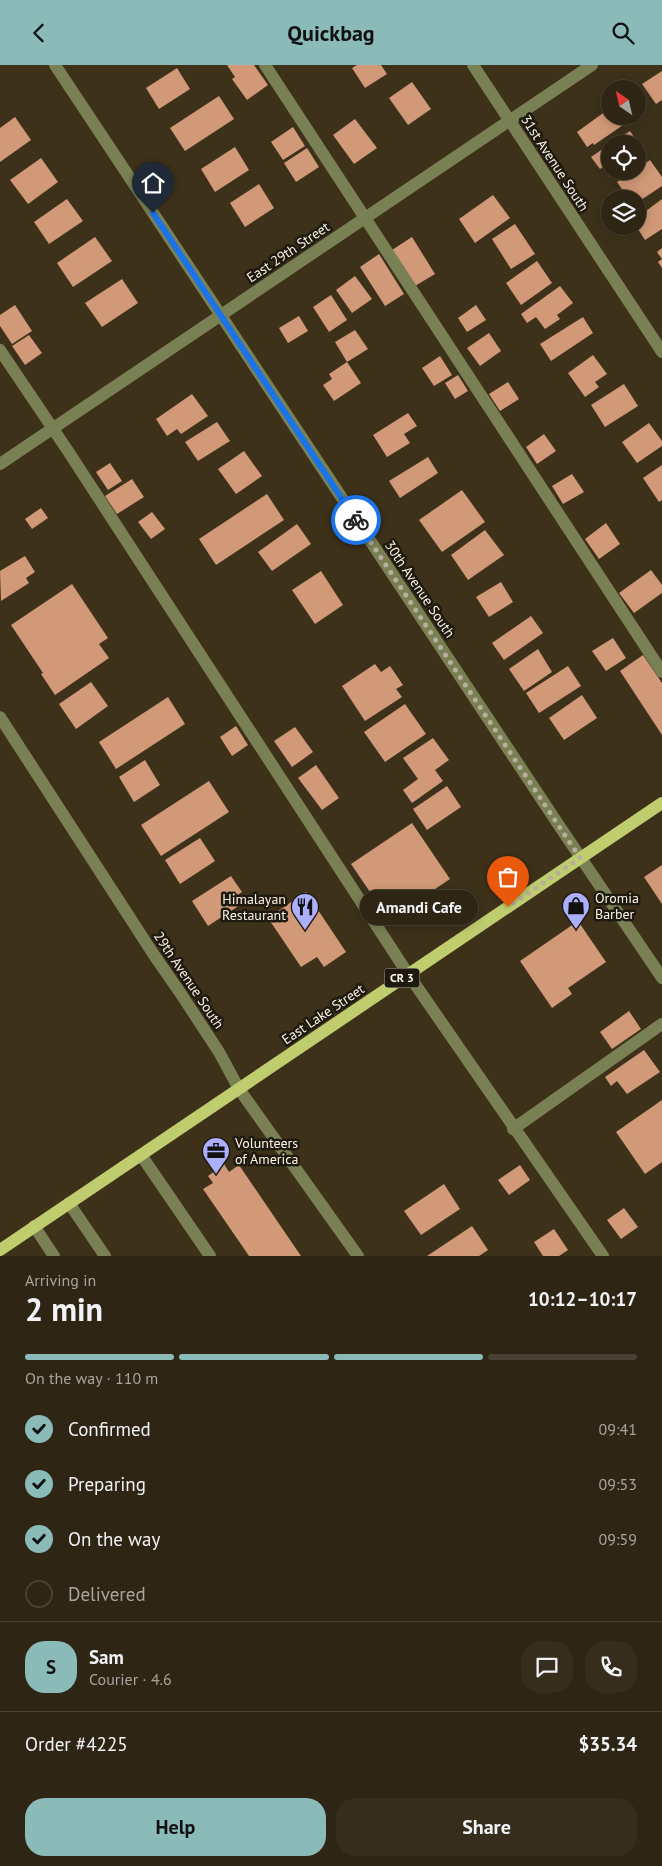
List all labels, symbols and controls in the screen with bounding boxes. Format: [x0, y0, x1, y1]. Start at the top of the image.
icon: back [25, 19, 53, 47]
text: Quickbag [287, 19, 375, 47]
icon: search [609, 19, 637, 47]
north arrow [601, 80, 646, 125]
map controls [601, 80, 646, 235]
street label: 31st Avenue South [517, 111, 593, 215]
button: locate [601, 135, 646, 180]
pin [132, 162, 174, 213]
icon: home [139, 169, 167, 197]
button: layers [601, 190, 646, 235]
street label: East 29th Street [243, 218, 333, 286]
courier [331, 495, 381, 545]
icon: bike [342, 506, 370, 534]
street label: 30th Avenue South [381, 537, 459, 641]
pin [487, 856, 529, 907]
icon: bag [494, 863, 522, 891]
callout: Amandi Cafe [360, 889, 478, 925]
place label: Oromia Barber [595, 889, 639, 923]
place label: Himalayan Restaurant [222, 890, 286, 924]
shop icon: Oromia Barber [561, 891, 591, 930]
restaurant icon: Himalayan Restaurant [290, 892, 320, 931]
text: Amandi Cafe [376, 897, 462, 917]
street label: 29th Avenue South [150, 928, 228, 1032]
road number: CR 3 [384, 969, 420, 987]
street label: East Lake Street [278, 980, 368, 1048]
place label: Volunteers of America [234, 1134, 299, 1168]
office icon: Volunteers of America [201, 1136, 231, 1175]
text: Arriving in [25, 1270, 96, 1290]
text: 10:12–10:17 [528, 1287, 637, 1311]
text: 2 min [25, 1288, 103, 1330]
text: On the way · 110 m [25, 1368, 158, 1388]
icon: check [25, 1415, 53, 1443]
text: Confirmed [68, 1417, 151, 1441]
text: 09:41 [599, 1419, 637, 1439]
icon: check [25, 1470, 53, 1498]
text: Preparing [68, 1472, 146, 1496]
text: 09:53 [599, 1474, 637, 1494]
icon: check [25, 1525, 53, 1553]
text: On the way [68, 1527, 160, 1551]
text: 09:59 [599, 1529, 637, 1549]
text: Delivered [68, 1582, 146, 1606]
button: chat [521, 1641, 573, 1693]
button: phone [585, 1641, 637, 1693]
text: Sam [89, 1645, 124, 1669]
text: S [46, 1655, 56, 1679]
text: Courier · 4.6 [89, 1669, 172, 1689]
text: Order #4225 [25, 1732, 128, 1756]
text: $35.34 [578, 1732, 637, 1756]
button: Help [25, 1798, 326, 1856]
button: Share [336, 1798, 637, 1856]

